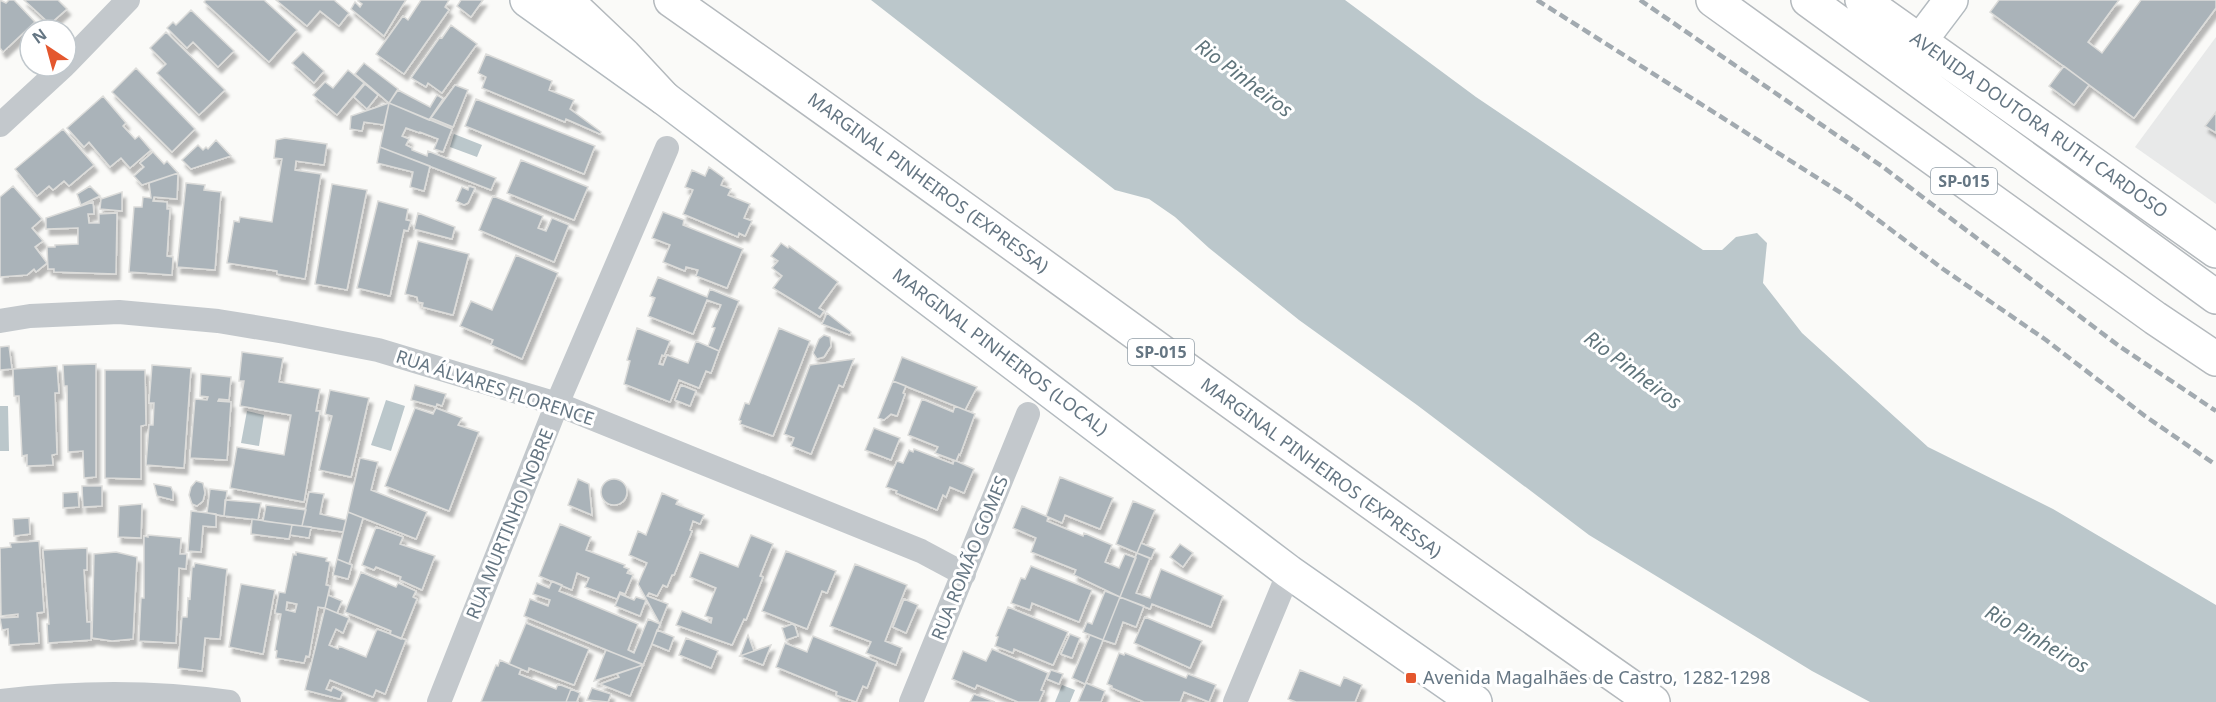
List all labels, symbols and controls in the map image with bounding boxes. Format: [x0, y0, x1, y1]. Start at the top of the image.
north arrow [18, 18, 78, 78]
text: N [27, 23, 51, 49]
street label: AVENIDA DOUTORA RUTH CARDOSO [1906, 26, 2173, 223]
water label: Rio Pinheiros [1190, 32, 1299, 123]
street label: MARGINAL PINHEIROS (EXPRESSA) [803, 87, 1054, 278]
road number: SP-015 [1931, 168, 1997, 194]
street label: MARGINAL PINHEIROS (LOCAL) [888, 262, 1113, 440]
water label: Rio Pinheiros [1579, 324, 1688, 415]
road number: SP-015 [1128, 339, 1194, 365]
street label: RUA ÁLVARES FLORENCE [393, 344, 597, 430]
street label: MARGINAL PINHEIROS (EXPRESSA) [1196, 372, 1447, 563]
street label: RUA MURTINHO NOBRE [460, 425, 558, 622]
street label: RUA ROMÃO GOMES [925, 472, 1013, 643]
water label: Rio Pinheiros [1981, 598, 2094, 679]
place label: Avenida Magalhães de Castro, 1282-1298 [1423, 665, 1770, 689]
marker: Avenida Magalhães de Castro, 1282-1298 [1404, 671, 1418, 685]

